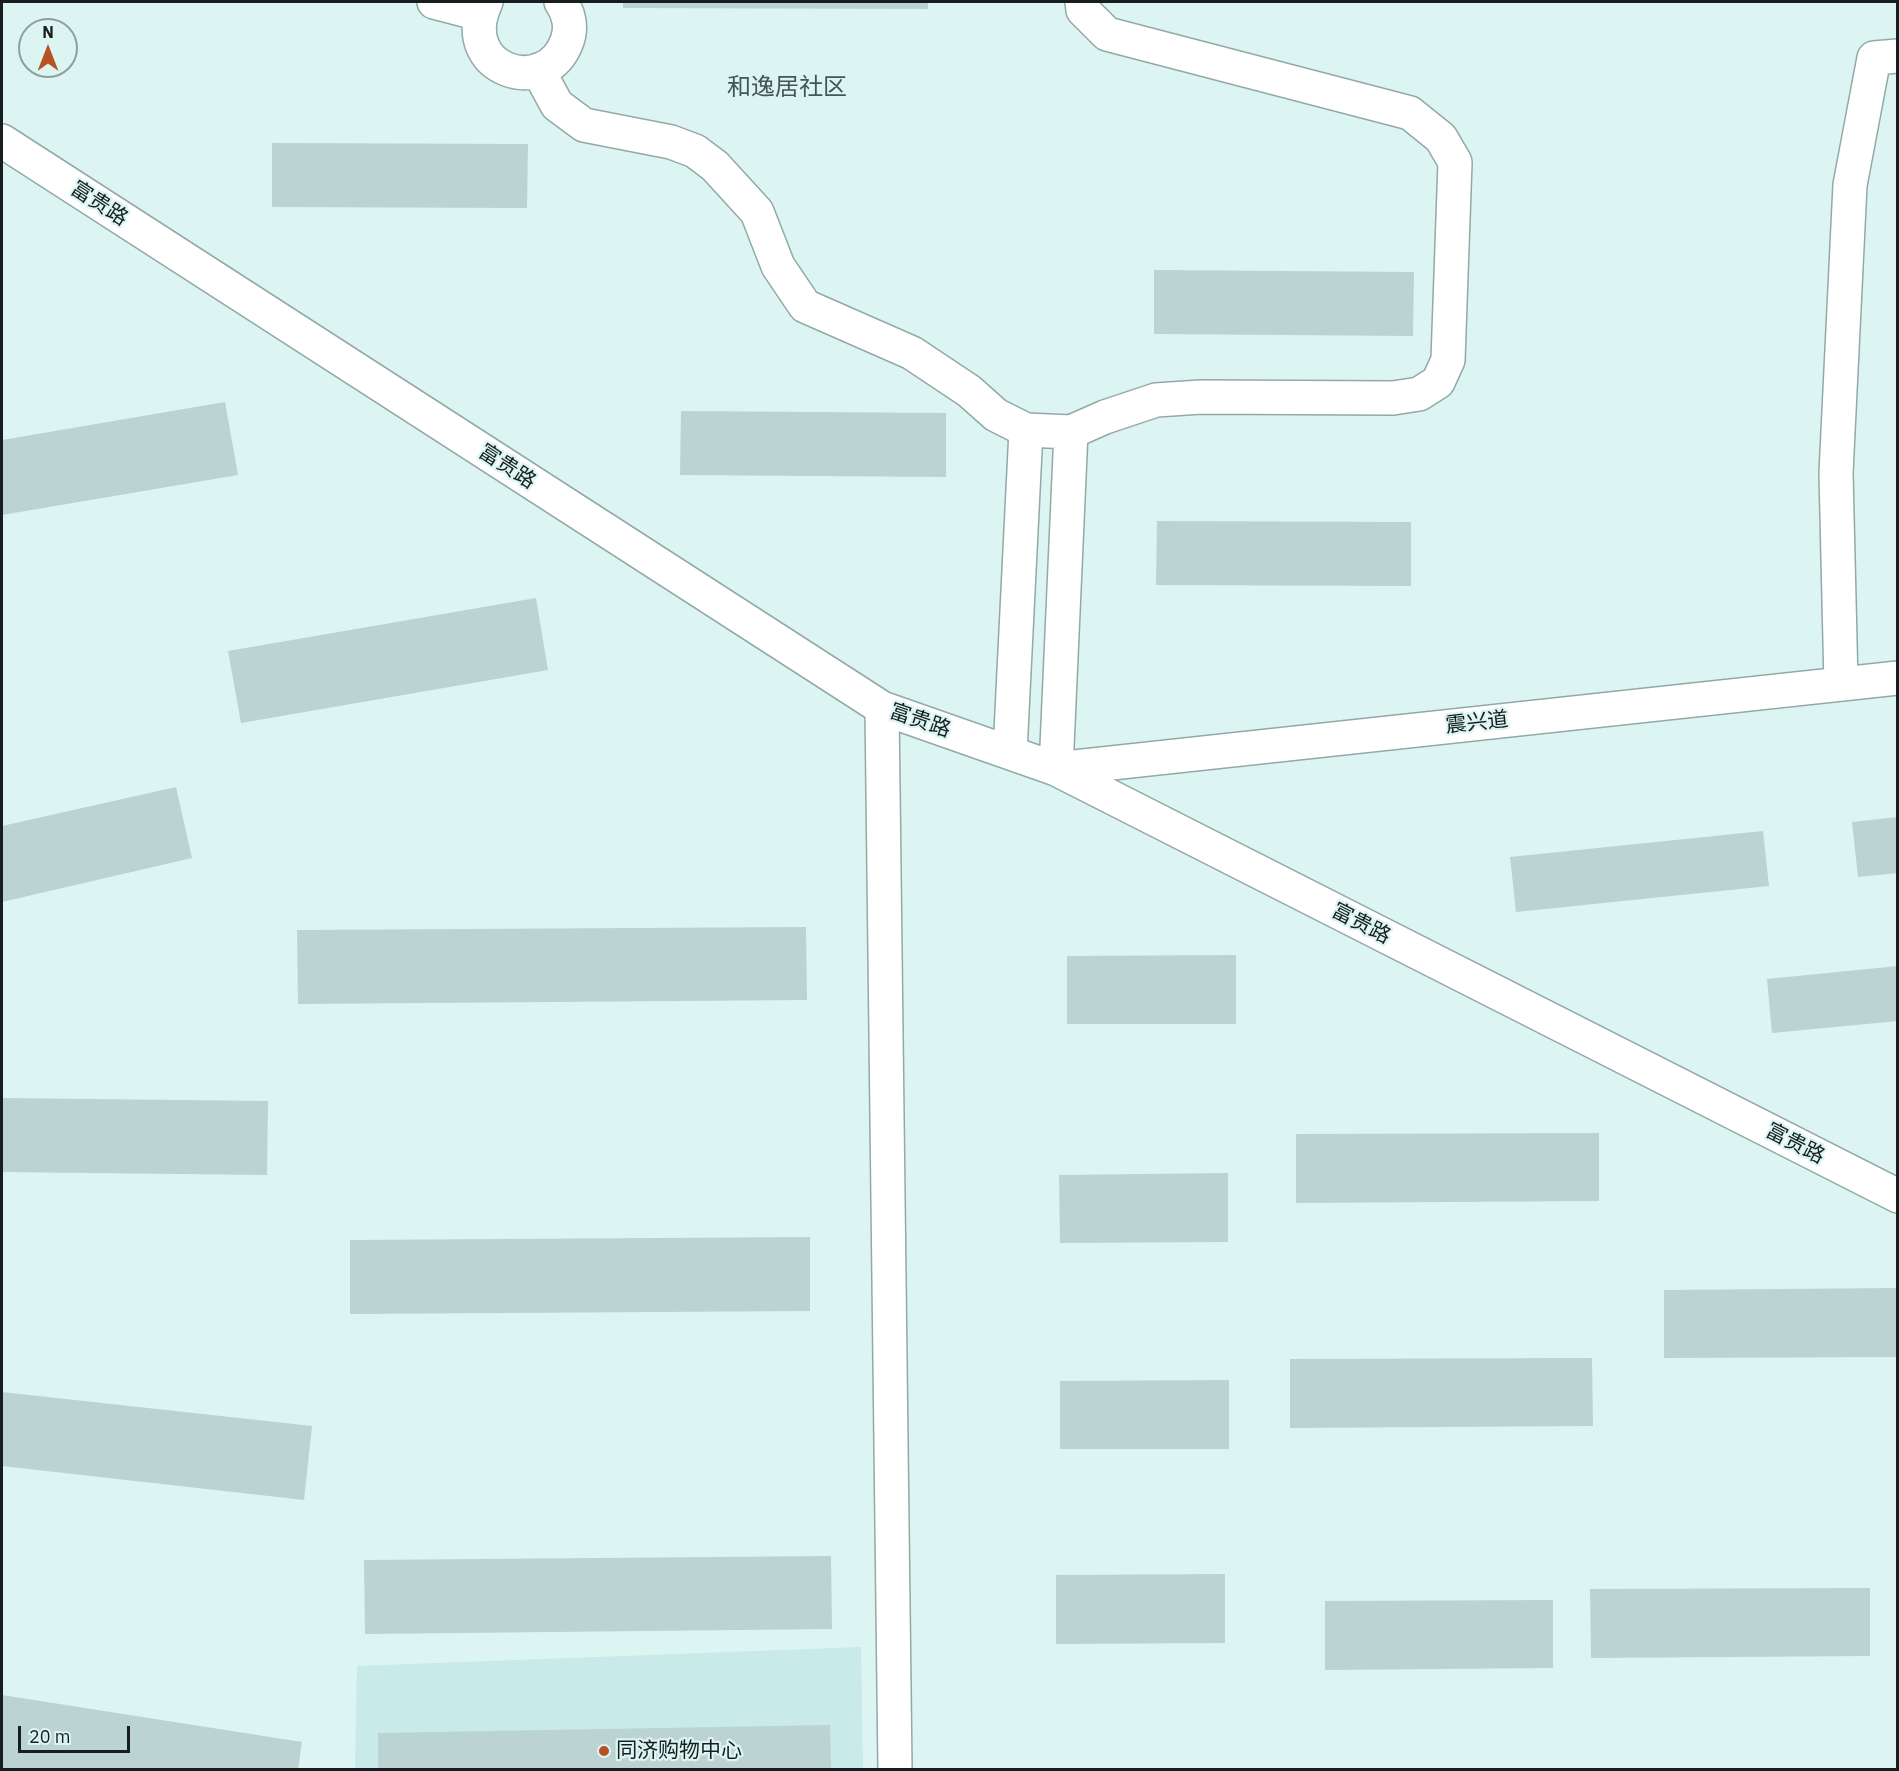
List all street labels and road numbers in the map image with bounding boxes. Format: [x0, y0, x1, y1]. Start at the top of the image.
street label: 富贵路 [66, 176, 132, 232]
street label: 富贵路 [474, 439, 540, 495]
street label: 富贵路 [886, 699, 954, 743]
street label: 震兴道 [1444, 707, 1510, 739]
street label: 富贵路 [1327, 898, 1395, 950]
street label: 富贵路 [1761, 1118, 1829, 1170]

